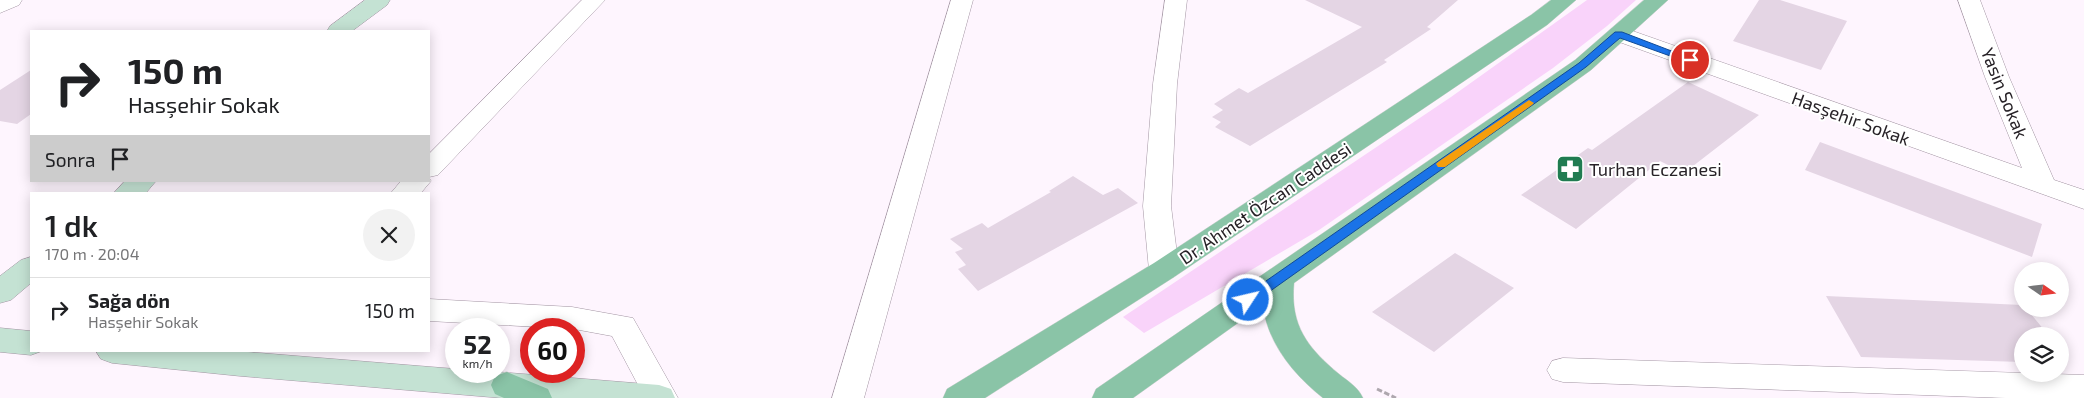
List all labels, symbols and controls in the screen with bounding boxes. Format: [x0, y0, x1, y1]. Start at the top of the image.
pin [1669, 39, 1711, 81]
street label: Yasin Sokak [1977, 44, 2033, 142]
icon: arrive [1676, 46, 1704, 74]
text: 150 m [128, 49, 223, 91]
icon: right [45, 50, 110, 115]
street label: Hasşehir Sokak [1789, 86, 1913, 151]
text: Hasşehir Sokak [128, 91, 280, 117]
street label: Dr. Ahmet Özcan Caddesi [1175, 137, 1355, 269]
icon: arrive [106, 145, 134, 173]
text: Sonra [45, 148, 96, 171]
pharmacy icon: Turhan Eczanesi [1555, 154, 1585, 184]
place label: Turhan Eczanesi [1589, 158, 1722, 180]
text: 1 dk [45, 207, 98, 243]
button: close [363, 209, 415, 261]
text: 170 m · 20:04 [45, 244, 140, 263]
north arrow [2014, 262, 2069, 318]
map controls [2014, 262, 2069, 382]
position arrow [1221, 273, 1273, 325]
text: Sağa dön [88, 289, 170, 312]
icon: right [45, 296, 73, 324]
text: 150 m [365, 299, 415, 322]
text: Hasşehir Sokak [88, 312, 198, 331]
speed limit sign: 60 [520, 318, 585, 383]
button: layers [2014, 327, 2069, 382]
text: 52 [463, 329, 492, 359]
text: km/h [463, 356, 492, 370]

